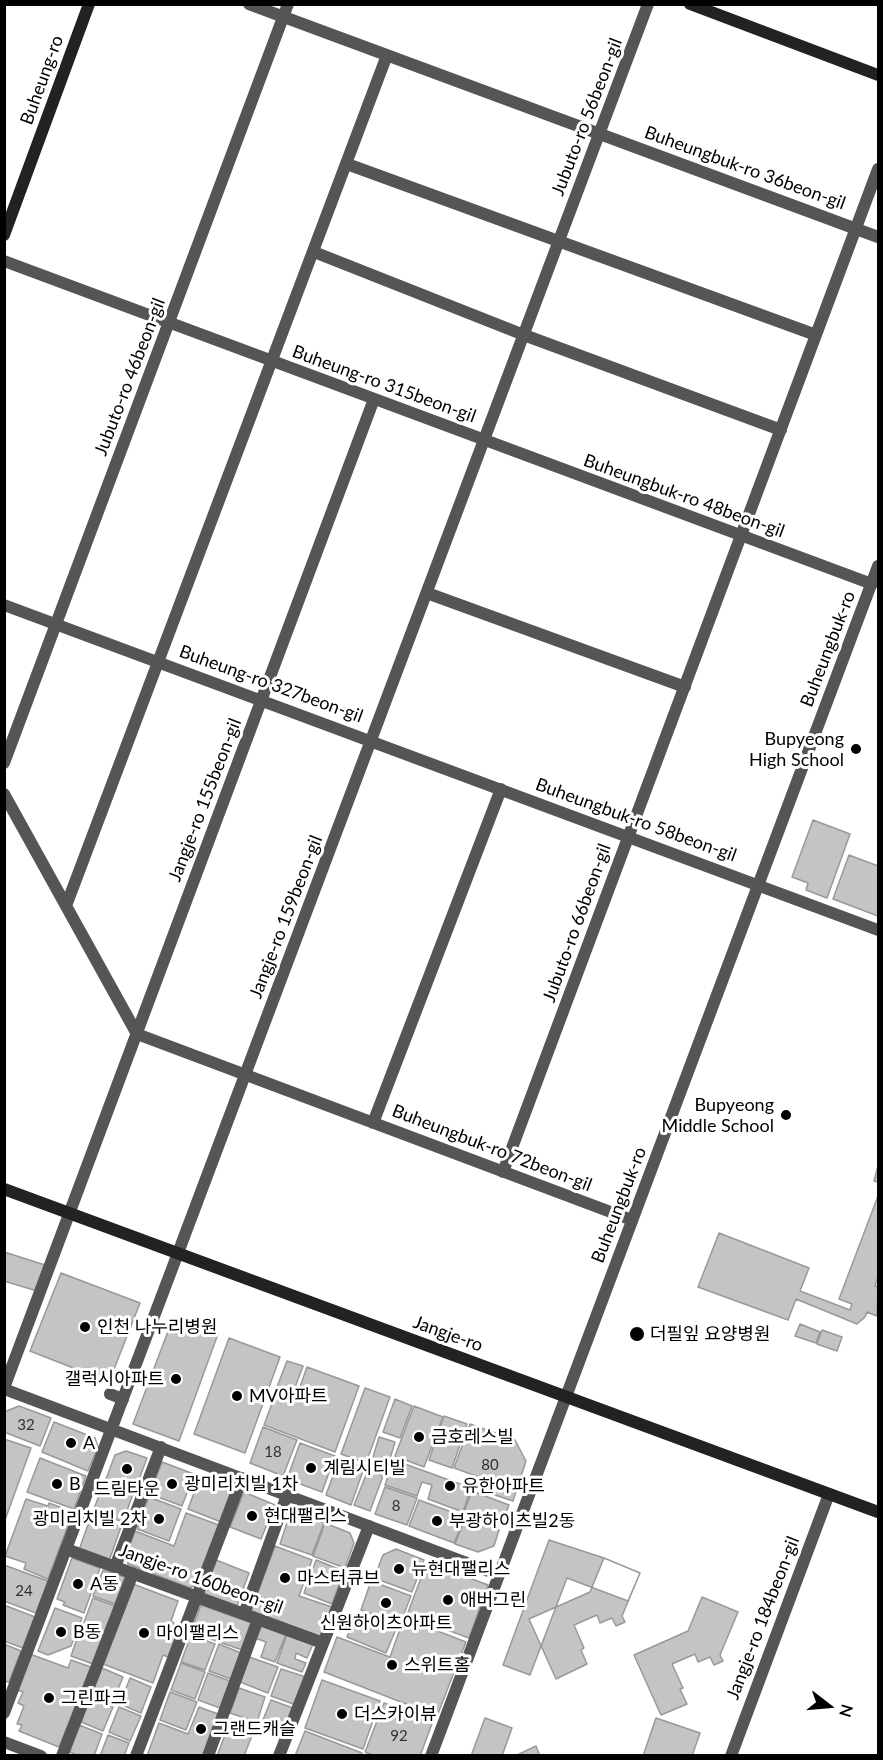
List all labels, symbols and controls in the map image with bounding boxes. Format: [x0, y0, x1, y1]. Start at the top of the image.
street label: Buheung-ro [16, 32, 68, 128]
street label: Jubuto-ro 56beon-gil [547, 35, 627, 199]
street label: Buheungbuk-ro 36beon-gil [642, 122, 848, 214]
street label: Jubuto-ro 46beon-gil [90, 295, 170, 459]
street label: Buheung-ro 315beon-gil [289, 341, 479, 427]
street label: Buheungbuk-ro 48beon-gil [581, 450, 787, 542]
street label: Buheungbuk-ro [796, 588, 860, 710]
street label: Buheung-ro 327beon-gil [176, 641, 366, 727]
street label: Jangje-ro 155beon-gil [164, 715, 246, 885]
place label: Bupyeong High School [749, 728, 844, 771]
marker: Bupyeong High School [849, 742, 863, 756]
street label: Buheungbuk-ro 58beon-gil [533, 774, 739, 866]
street label: Jangje-ro 159beon-gil [245, 832, 327, 1002]
street label: Jubuto-ro 66beon-gil [538, 841, 616, 1005]
place label: Bupyeong Middle School [662, 1094, 774, 1136]
street label: Buheungbuk-ro 72beon-gil [389, 1100, 595, 1196]
marker: Bupyeong Middle School [779, 1108, 793, 1122]
street label: Buheungbuk-ro [587, 1144, 651, 1266]
street label: Jangje-ro [410, 1311, 486, 1357]
place label: 인천 나누리병원 [97, 1316, 218, 1338]
marker: 인천 나누리병원 [78, 1320, 92, 1334]
place label: 더필잎 요양병원 [650, 1323, 771, 1345]
marker: 더필잎 요양병원 [628, 1325, 646, 1343]
place label: 갤럭시아파트 [65, 1368, 164, 1390]
marker: 갤럭시아파트 [169, 1372, 183, 1386]
place label: MV아파트 [249, 1385, 328, 1407]
marker: MV아파트 [230, 1389, 244, 1403]
house number: 32 [17, 1416, 35, 1434]
place label: 금호레스빌 [431, 1426, 514, 1448]
marker: 금호레스빌 [412, 1430, 426, 1444]
place label: A [83, 1432, 95, 1454]
marker: A [64, 1436, 78, 1450]
house number: 18 [264, 1443, 282, 1461]
house number: 80 [481, 1456, 499, 1474]
place label: 계림시티빌 [323, 1457, 406, 1479]
marker: 계림시티빌 [304, 1461, 318, 1475]
marker: 드림타운 [120, 1462, 134, 1476]
place label: B [69, 1473, 81, 1495]
place label: 광미리치빌 1차 [184, 1473, 298, 1495]
place label: 유한아파트 [462, 1475, 545, 1497]
marker: B [50, 1477, 64, 1491]
marker: 광미리치빌 1차 [165, 1477, 179, 1491]
place label: 드림타운 [94, 1478, 160, 1500]
marker: 유한아파트 [443, 1479, 457, 1493]
house number: 8 [392, 1497, 400, 1515]
place label: 현대팰리스 [264, 1505, 347, 1527]
place label: 광미리치빌 2차 [33, 1508, 147, 1530]
marker: 현대팰리스 [245, 1509, 259, 1523]
place label: 부광하이츠빌2동 [449, 1510, 575, 1532]
marker: 광미리치빌 2차 [152, 1512, 166, 1526]
marker: 부광하이츠빌2동 [430, 1514, 444, 1528]
street label: Jangje-ro 184beon-gil [722, 1533, 804, 1703]
street label: Jangje-ro 160beon-gil [116, 1539, 286, 1619]
place label: 뉴현대팰리스 [411, 1558, 510, 1580]
marker: 뉴현대팰리스 [392, 1562, 406, 1576]
place label: 마스터큐브 [297, 1567, 380, 1589]
marker: 마스터큐브 [278, 1571, 292, 1585]
place label: A동 [90, 1573, 119, 1595]
marker: A동 [71, 1577, 85, 1591]
house number: 24 [15, 1582, 33, 1600]
place label: 애버그린 [460, 1589, 526, 1611]
marker: 애버그린 [441, 1593, 455, 1607]
marker: 신원하이츠아파트 [379, 1596, 393, 1610]
place label: 신원하이츠아파트 [320, 1612, 452, 1634]
place label: B동 [73, 1621, 101, 1643]
place label: 마이팰리스 [156, 1622, 239, 1644]
marker: B동 [54, 1625, 68, 1639]
marker: 마이팰리스 [137, 1626, 151, 1640]
place label: 스위트홈 [404, 1654, 470, 1676]
marker: 스위트홈 [385, 1658, 399, 1672]
north arrow [799, 1676, 859, 1736]
place label: 그린파크 [61, 1687, 127, 1709]
marker: 그린파크 [42, 1691, 56, 1705]
place label: 더스카이뷰 [354, 1703, 437, 1725]
text: N [836, 1703, 858, 1720]
marker: 더스카이뷰 [335, 1707, 349, 1721]
place label: 그랜드캐슬 [213, 1718, 296, 1740]
marker: 그랜드캐슬 [194, 1722, 208, 1736]
house number: 92 [390, 1727, 408, 1745]

